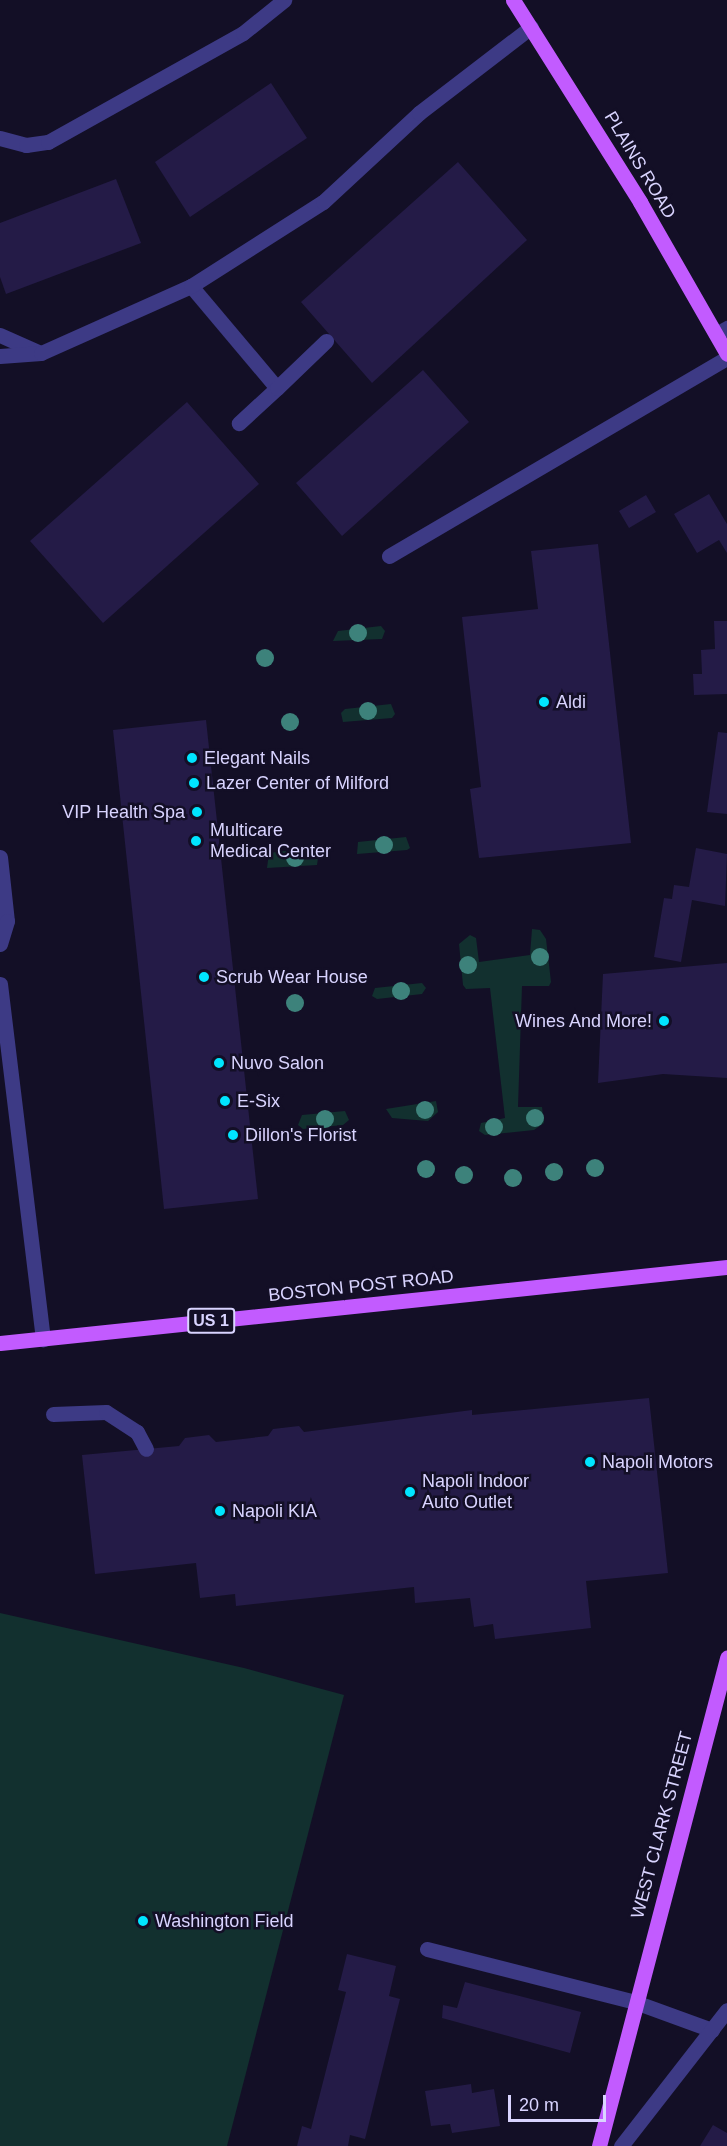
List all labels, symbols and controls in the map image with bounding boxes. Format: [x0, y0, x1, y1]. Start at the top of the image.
street label: PLAINS ROAD [600, 108, 680, 222]
place label: Aldi [556, 691, 586, 713]
marker: Aldi [537, 695, 551, 709]
place label: Elegant Nails [204, 747, 310, 769]
marker: Elegant Nails [185, 751, 199, 765]
place label: Lazer Center of Milford [206, 772, 389, 794]
marker: Lazer Center of Milford [187, 776, 201, 790]
place label: VIP Health Spa [62, 801, 185, 823]
marker: VIP Health Spa [190, 805, 204, 819]
place label: Multicare Medical Center [210, 820, 331, 862]
marker: Multicare Medical Center [187, 832, 205, 850]
place label: Scrub Wear House [216, 966, 368, 988]
marker: Scrub Wear House [197, 970, 211, 984]
place label: Wines And More! [514, 1010, 652, 1032]
marker: Wines And More! [657, 1014, 671, 1028]
place label: Nuvo Salon [231, 1052, 324, 1074]
marker: Nuvo Salon [212, 1056, 226, 1070]
place label: E-Six [237, 1090, 280, 1112]
marker: E-Six [218, 1094, 232, 1108]
place label: Dillon's Florist [245, 1124, 356, 1146]
marker: Dillon's Florist [226, 1128, 240, 1142]
street label: BOSTON POST ROAD [267, 1266, 455, 1306]
road number: US 1 [187, 1308, 235, 1334]
place label: Napoli Motors [602, 1451, 713, 1473]
marker: Napoli Motors [583, 1455, 597, 1469]
place label: Napoli Indoor Auto Outlet [422, 1471, 529, 1514]
marker: Napoli Indoor Auto Outlet [403, 1485, 417, 1499]
place label: Napoli KIA [232, 1500, 317, 1522]
marker: Napoli KIA [213, 1504, 227, 1518]
street label: WEST CLARK STREET [627, 1729, 697, 1921]
place label: Washington Field [155, 1910, 293, 1932]
marker: Washington Field [136, 1914, 150, 1928]
scale bar [511, 2083, 608, 2121]
text: 20 m [519, 2095, 559, 2115]

